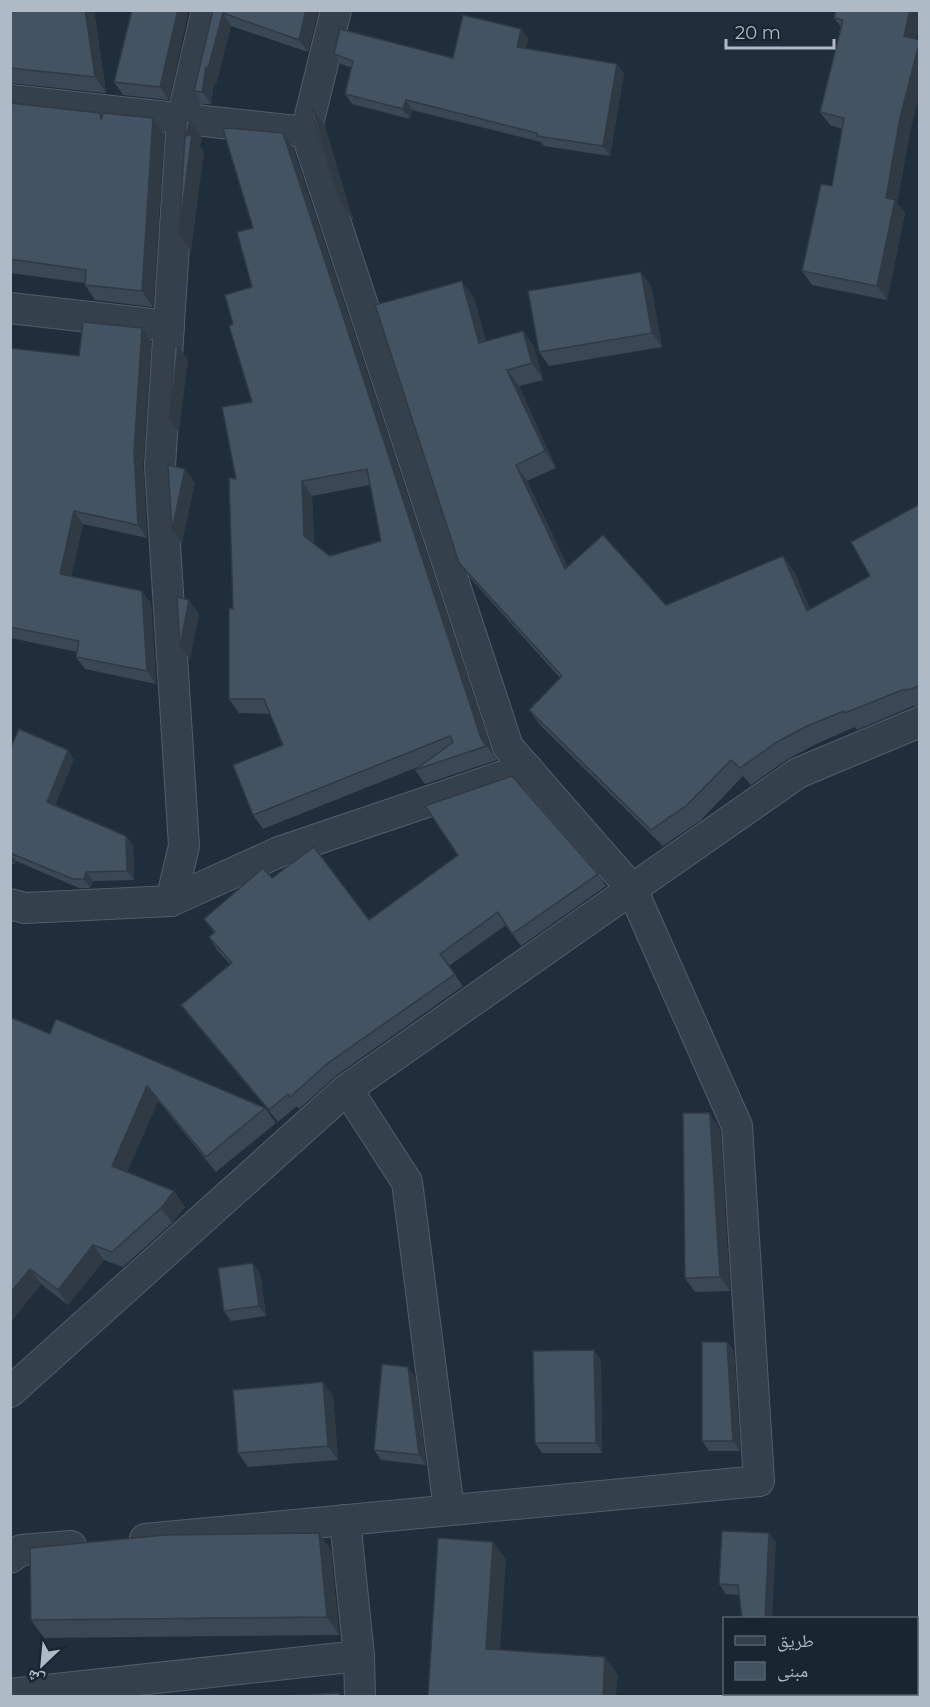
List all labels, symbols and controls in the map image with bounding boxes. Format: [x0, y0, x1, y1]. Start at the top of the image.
scale bar [726, 12, 834, 50]
text: 20 m [735, 22, 781, 44]
legend [723, 1617, 918, 1695]
text: طريق [777, 1630, 814, 1652]
north arrow [12, 1635, 72, 1695]
text: مبنى [777, 1660, 808, 1682]
text: ش [24, 1666, 47, 1690]

